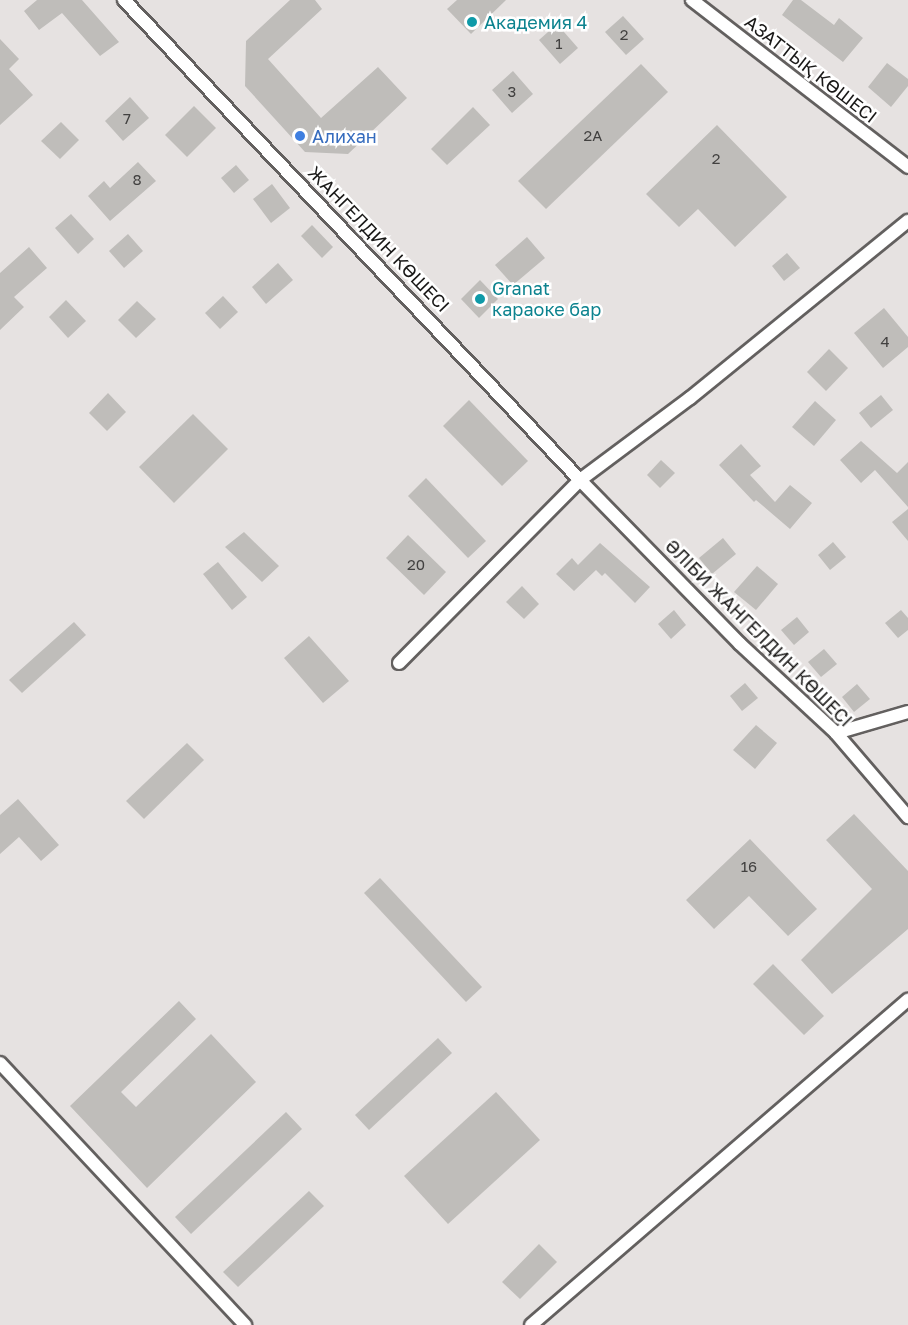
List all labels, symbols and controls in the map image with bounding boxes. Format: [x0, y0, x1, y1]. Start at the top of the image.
place label: Академия 4 [484, 11, 587, 33]
street label: АЗАТТЫҚ КӨШЕСІ [741, 11, 881, 127]
marker: Академия 4 [465, 15, 479, 29]
house number: 2 [620, 26, 628, 44]
house number: 1 [555, 35, 563, 53]
house number: 3 [508, 83, 516, 101]
house number: 7 [123, 110, 131, 128]
place label: Алихан [312, 125, 377, 147]
house number: 2А [584, 127, 602, 145]
marker: Алихан [293, 129, 307, 143]
house number: 2 [712, 150, 720, 168]
street label: ЖАНГЕЛДИН КӨШЕСІ [304, 162, 454, 316]
house number: 8 [132, 171, 142, 189]
place label: Granat караоке бар [492, 278, 601, 320]
marker: Granat караоке бар [473, 292, 487, 306]
house number: 4 [880, 333, 890, 351]
street label: ӘЛІБИ ЖАНГЕЛДИН КӨШЕСІ [661, 535, 857, 731]
house number: 20 [407, 556, 425, 574]
house number: 16 [741, 858, 757, 876]

